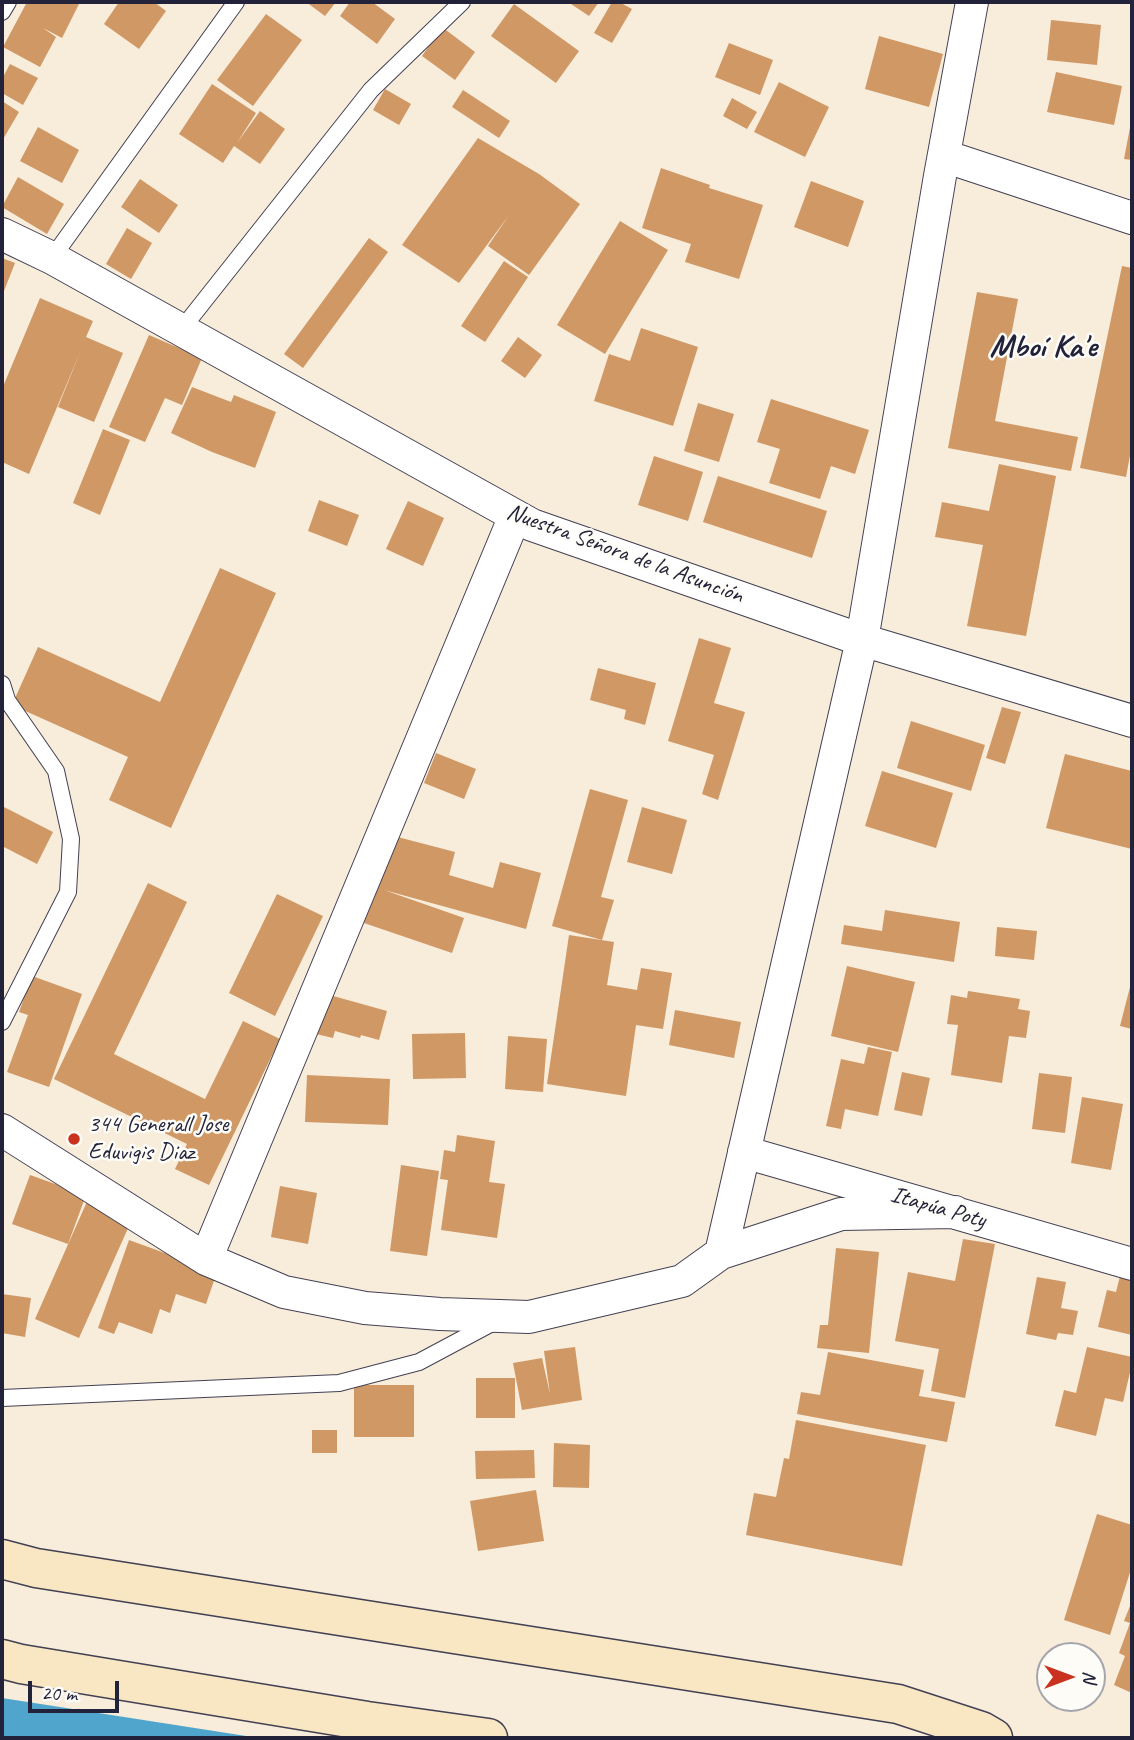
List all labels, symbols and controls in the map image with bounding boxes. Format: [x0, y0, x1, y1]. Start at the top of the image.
district label: Mboí Ka'e [990, 329, 1096, 367]
street label: Nuestra Señora de la Asunción [503, 498, 747, 610]
place label: 344 Generall Jose Eduvigis Diaz [88, 1111, 228, 1167]
marker: 344 Generall Jose Eduvigis Diaz [66, 1131, 82, 1147]
street label: Itapúa Poty [887, 1181, 989, 1235]
north arrow [1036, 1642, 1106, 1712]
scale bar [32, 1666, 122, 1710]
text: N [1078, 1671, 1102, 1683]
text: 20 m [41, 1680, 77, 1706]

